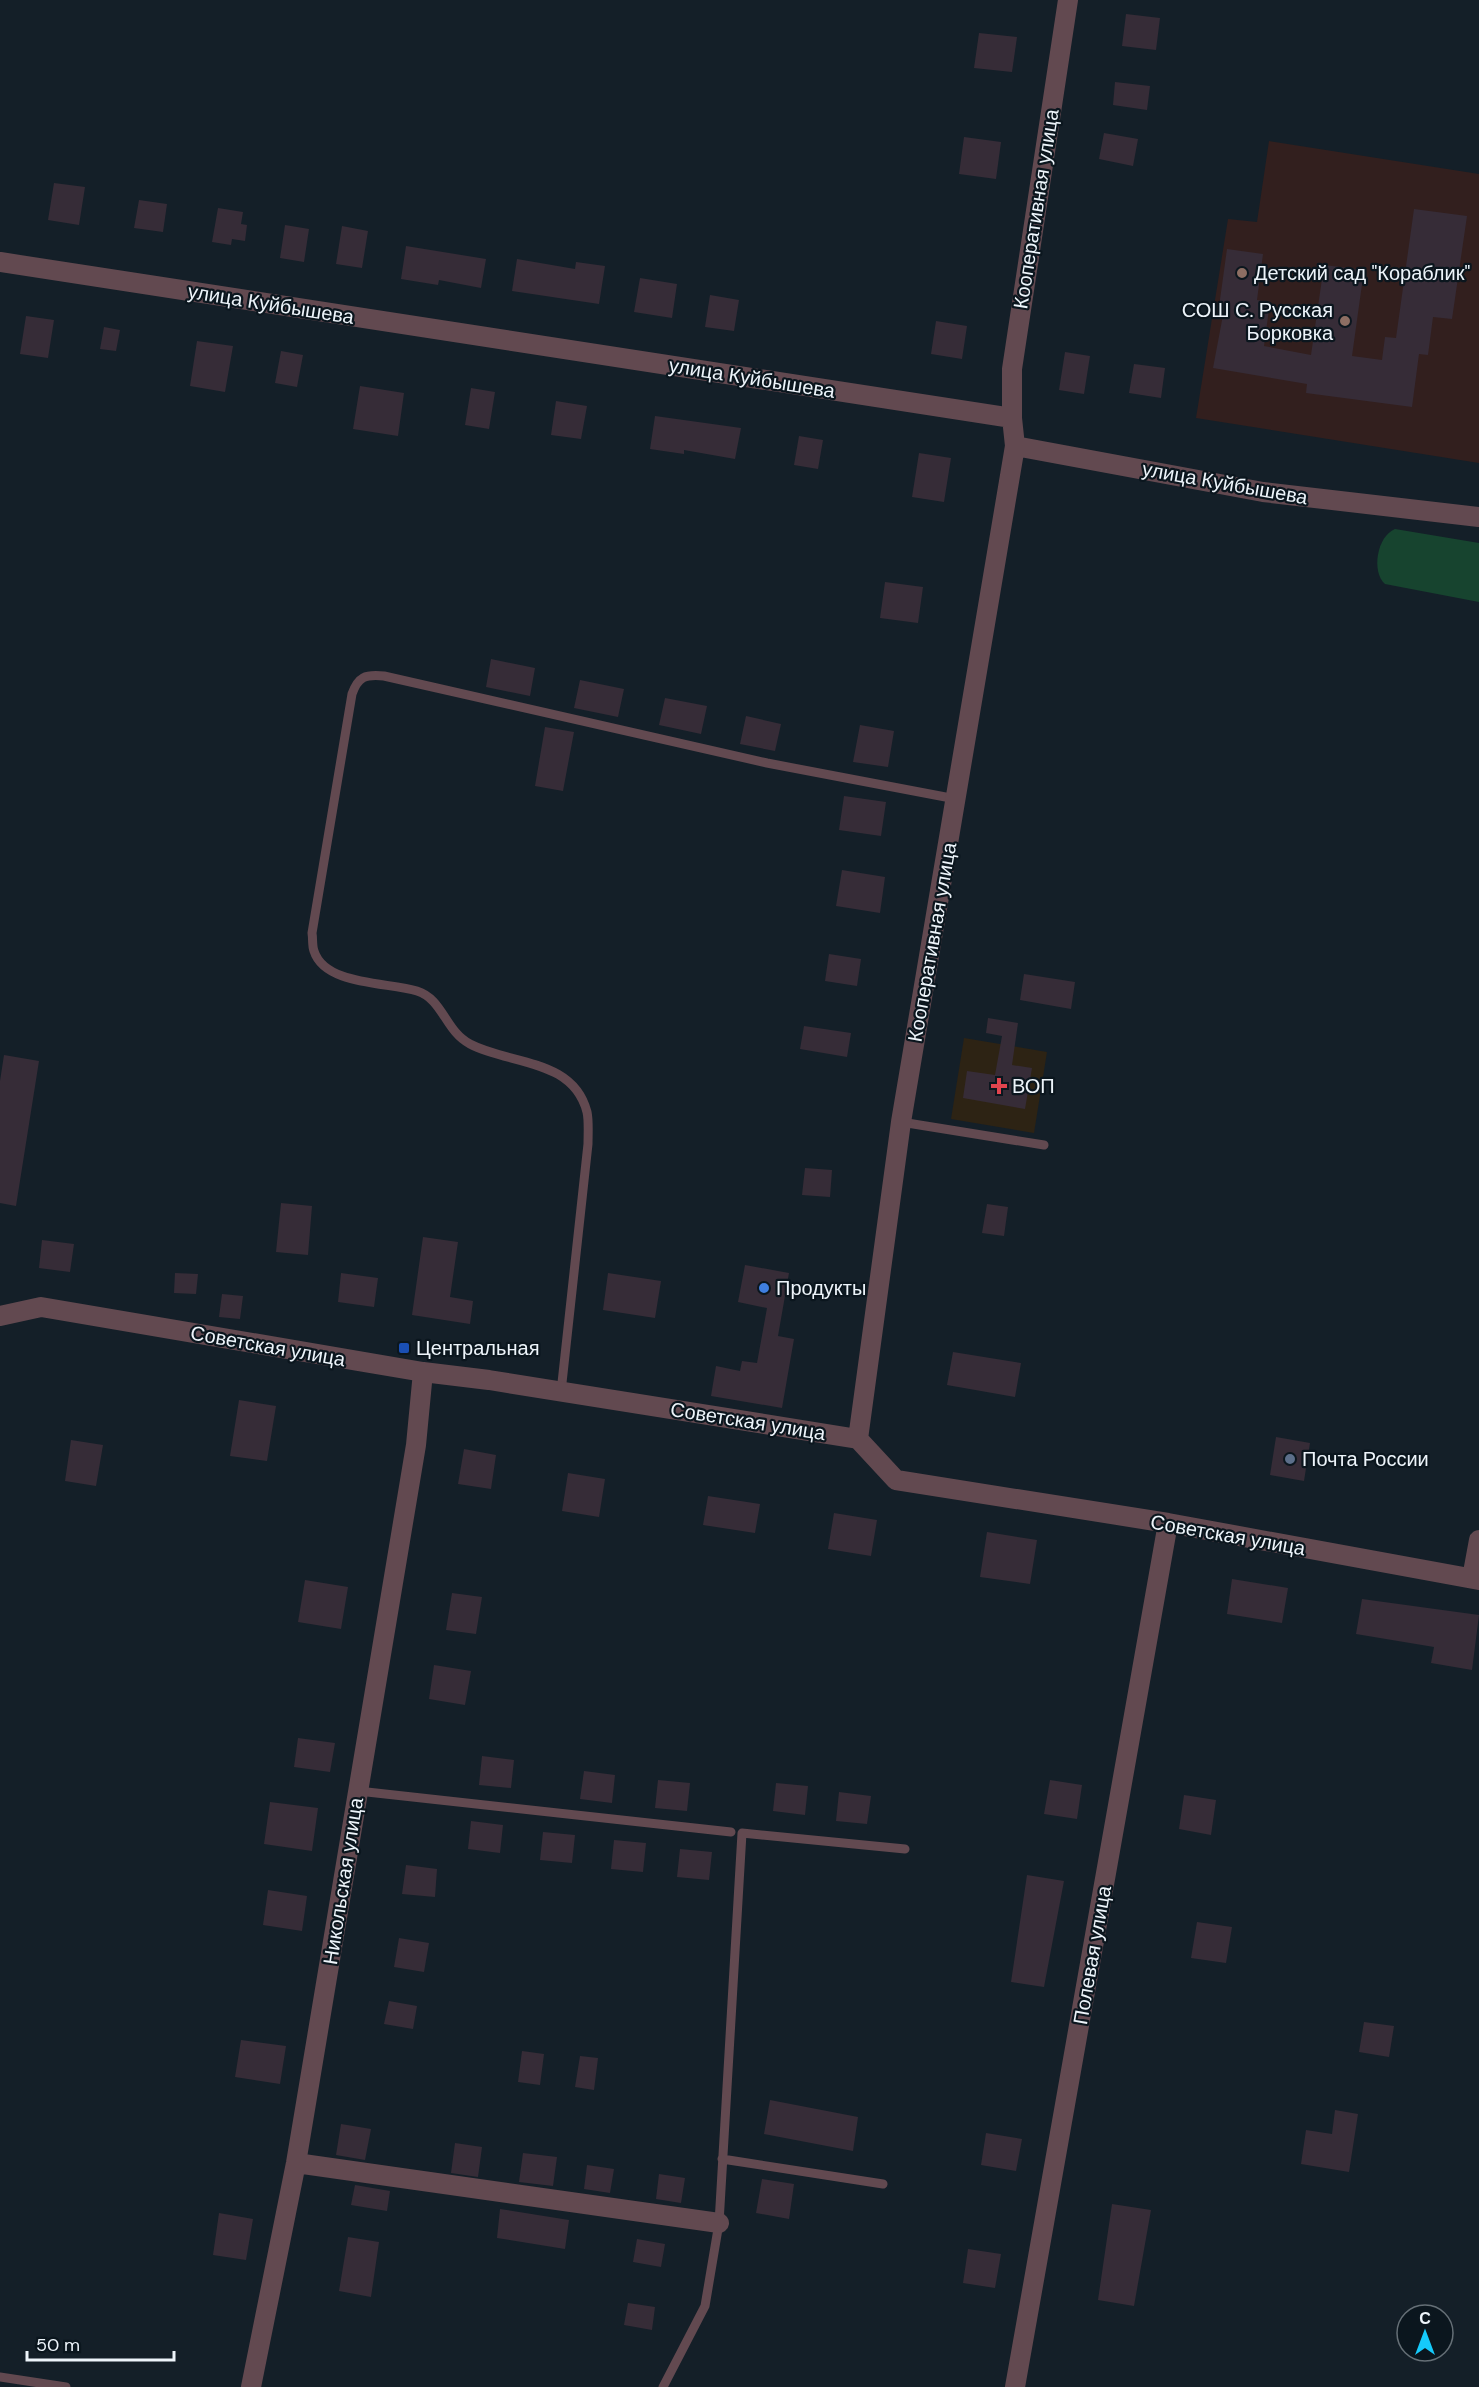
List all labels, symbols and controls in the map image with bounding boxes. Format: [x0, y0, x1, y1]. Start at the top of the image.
street label: Кооперативная улица [1007, 106, 1065, 311]
place label: Детский сад "Кораблик" [1254, 260, 1470, 286]
marker: Детский сад "Кораблик" [1235, 266, 1249, 280]
street label: улица Куйбышева [186, 278, 357, 330]
place label: СОШ С. Русская Борковка [1182, 297, 1334, 346]
marker: СОШ С. Русская Борковка [1338, 314, 1352, 328]
street label: улица Куйбышева [667, 352, 838, 404]
street label: улица Куйбышева [1140, 456, 1311, 511]
street label: Кооперативная улица [902, 839, 962, 1044]
place label: ВОП [1012, 1073, 1055, 1099]
marker: ВОП [990, 1077, 1008, 1095]
place label: Продукты [776, 1275, 866, 1301]
marker: Продукты [757, 1281, 771, 1295]
street label: Советская улица [189, 1320, 348, 1373]
place label: Центральная [416, 1335, 539, 1361]
marker: Центральная [397, 1341, 411, 1355]
street label: Советская улица [669, 1396, 828, 1446]
place label: Почта России [1302, 1446, 1429, 1472]
marker: Почта России [1283, 1452, 1297, 1466]
street label: Советская улица [1149, 1509, 1308, 1562]
street label: Никольская улица [317, 1795, 369, 1966]
street label: Полевая улица [1067, 1883, 1117, 2026]
north arrow [1395, 2303, 1455, 2363]
text: С [1419, 2308, 1431, 2329]
scale bar [27, 2324, 174, 2362]
text: 50 m [36, 2333, 80, 2357]

